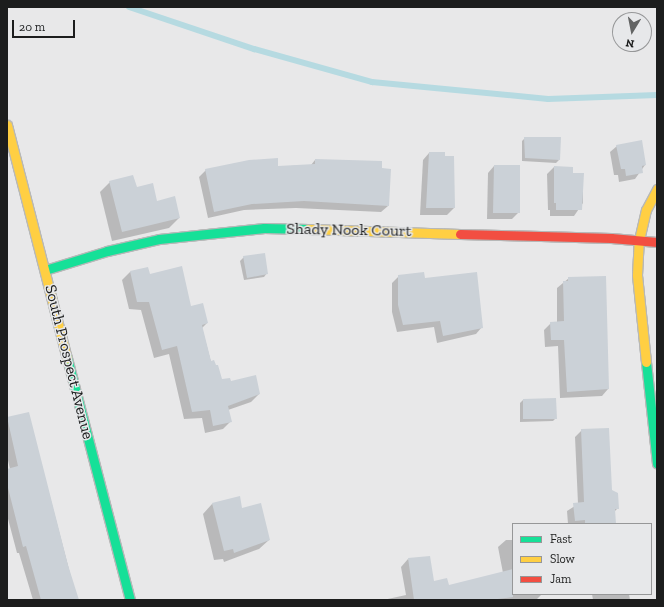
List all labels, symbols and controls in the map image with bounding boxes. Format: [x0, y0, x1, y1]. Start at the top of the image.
scale bar [14, 12, 77, 38]
north arrow [612, 12, 652, 52]
text: 20 m [19, 20, 45, 34]
text: N [625, 36, 635, 50]
street label: Shady Nook Court [286, 219, 412, 241]
street label: South Prospect Avenue [40, 282, 98, 442]
legend [512, 523, 652, 595]
text: Fast [550, 532, 572, 546]
text: Slow [550, 552, 575, 566]
text: Jam [550, 572, 571, 586]

